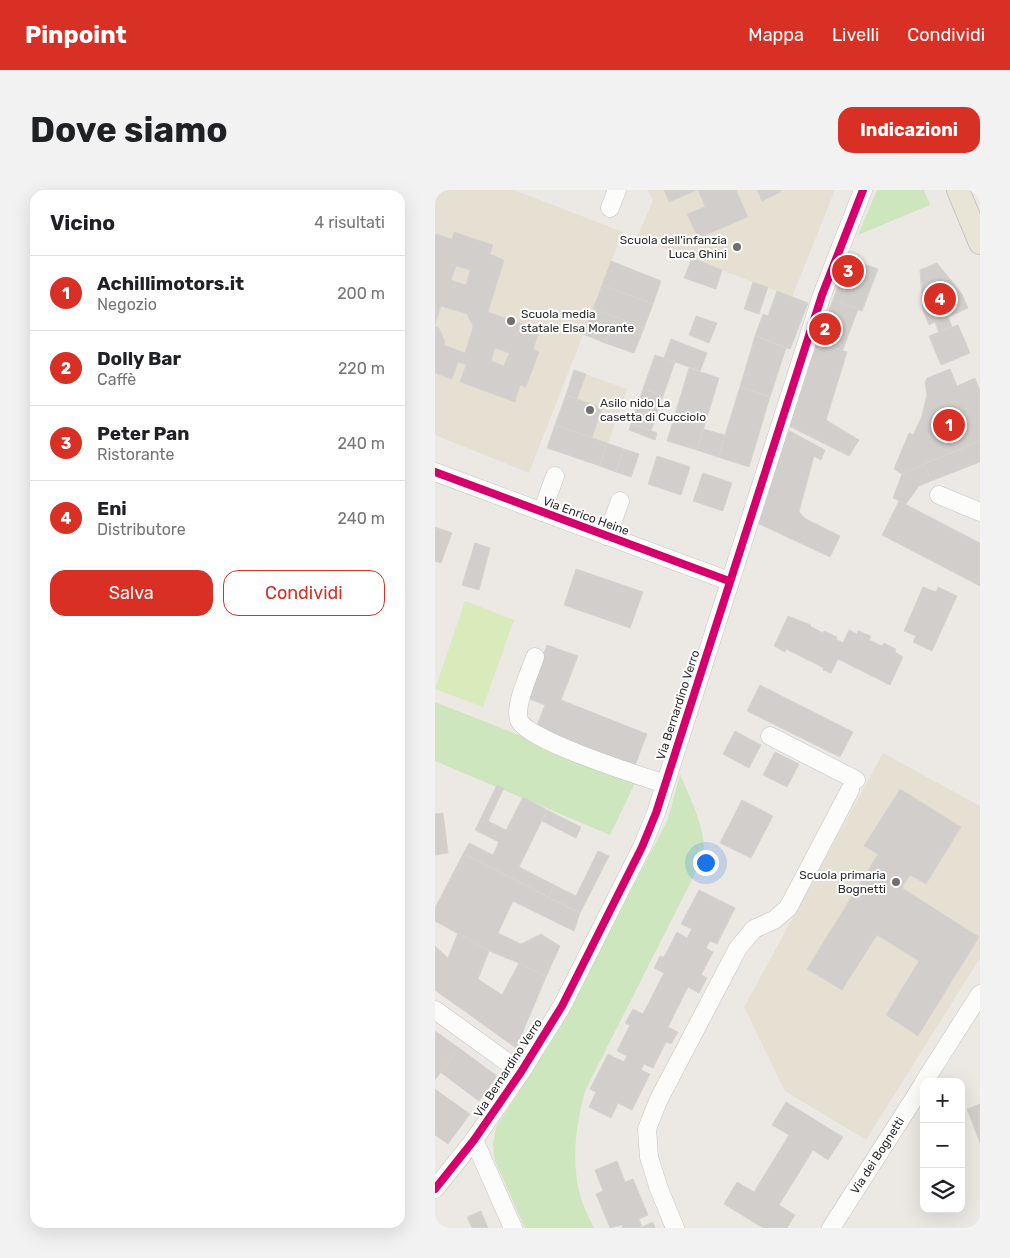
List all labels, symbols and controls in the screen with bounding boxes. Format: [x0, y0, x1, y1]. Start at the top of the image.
text: Pinpoint [25, 21, 127, 49]
text: Mappa [748, 24, 804, 46]
text: Livelli [832, 24, 879, 46]
text: Condividi [907, 24, 985, 46]
button: Indicazioni [838, 107, 980, 153]
text: Dove siamo [30, 109, 228, 151]
text: Vicino [50, 210, 115, 235]
text: 4 risultati [314, 213, 385, 232]
place label: Scuola dell'infanzia Luca Ghini [620, 233, 727, 261]
marker: Scuola dell'infanzia Luca Ghini [731, 241, 743, 253]
pin: 3 [832, 252, 864, 290]
text: Achillimotors.it [97, 272, 244, 295]
pin: 4 [924, 280, 956, 318]
text: 1 [62, 284, 70, 303]
text: 200 m [337, 284, 385, 303]
text: Negozio [97, 295, 157, 314]
place label: Scuola media statale Elsa Morante [521, 307, 635, 335]
pin: 2 [809, 310, 841, 348]
marker: Scuola media statale Elsa Morante [505, 315, 517, 327]
text: Dolly Bar [97, 347, 181, 370]
text: 2 [61, 359, 71, 378]
text: 220 m [338, 359, 385, 378]
text: Caffè [97, 370, 136, 389]
place label: Asilo nido La casetta di Cucciolo [600, 396, 706, 424]
marker: Asilo nido La casetta di Cucciolo [584, 404, 596, 416]
pin: 1 [933, 406, 965, 444]
text: Peter Pan [97, 422, 190, 445]
text: 3 [61, 434, 71, 453]
text: 240 m [338, 434, 385, 453]
text: Ristorante [97, 445, 175, 464]
street label: Via Enrico Heine [541, 494, 631, 538]
text: Eni [97, 497, 127, 520]
text: 4 [61, 509, 71, 528]
text: 240 m [338, 509, 385, 528]
text: Distributore [97, 520, 186, 539]
button: Salva [50, 570, 213, 616]
button: Condividi [223, 570, 385, 616]
street label: Via Bernardino Verro [654, 648, 702, 762]
your location [693, 850, 719, 876]
place label: Scuola primaria Bognetti [799, 868, 886, 896]
marker: Scuola primaria Bognetti [890, 876, 902, 888]
street label: Via Bernardino Verro [471, 1016, 545, 1120]
map controls [920, 1078, 965, 1213]
button: + [920, 1078, 965, 1123]
street label: Via dei Bognetti [848, 1115, 907, 1197]
button: − [920, 1123, 965, 1168]
button: layers [920, 1168, 965, 1213]

